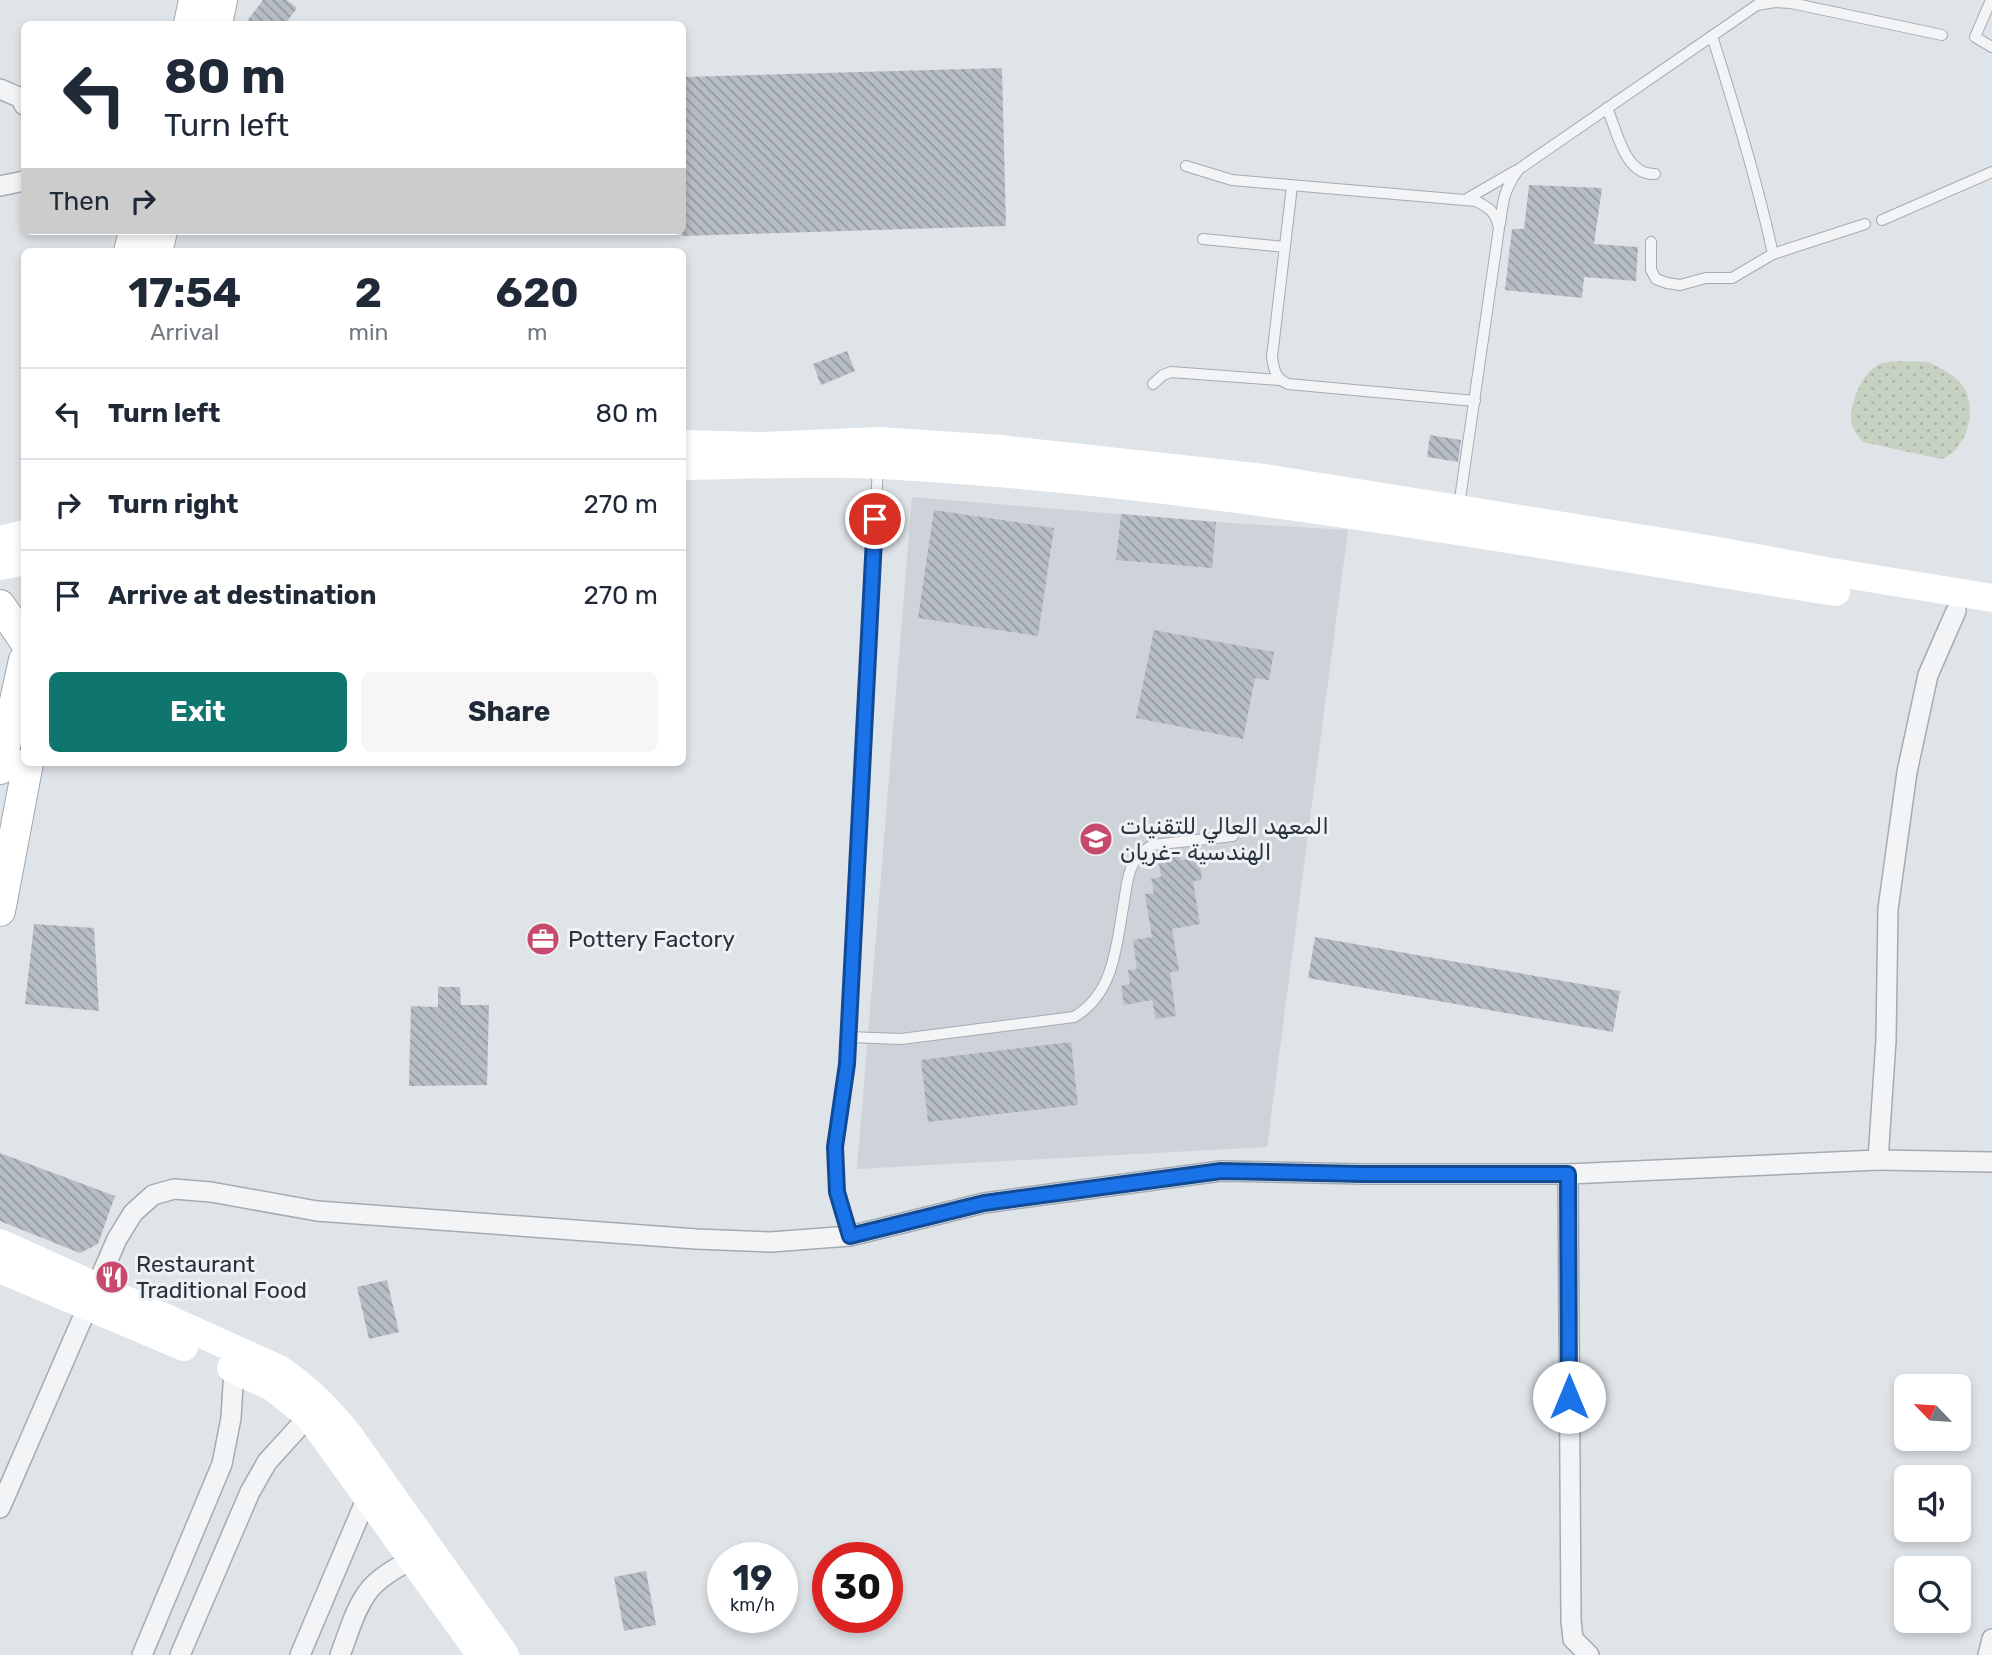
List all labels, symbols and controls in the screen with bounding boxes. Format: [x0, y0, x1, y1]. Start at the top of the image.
text: 80 m [164, 47, 286, 105]
icon: left [49, 49, 140, 140]
text: Turn left [164, 106, 289, 144]
icon: right [124, 182, 162, 220]
text: Then [49, 186, 110, 217]
text: 17:54 [128, 268, 241, 318]
text: 2 [355, 268, 382, 318]
text: 620 [496, 268, 579, 318]
text: Arrival [150, 318, 219, 346]
text: min [348, 318, 388, 346]
text: m [527, 318, 547, 346]
icon: left [49, 395, 87, 433]
text: Turn left [108, 398, 220, 429]
text: 80 m [595, 398, 658, 429]
icon: right [49, 486, 87, 524]
text: Turn right [108, 489, 238, 520]
text: 270 m [583, 489, 658, 520]
pin [845, 489, 905, 549]
icon: arrive [856, 500, 894, 538]
icon: arrive [49, 577, 87, 615]
text: Arrive at destination [108, 580, 376, 611]
text: 270 m [583, 580, 658, 611]
button: Exit [49, 672, 347, 752]
button: Share [361, 672, 658, 752]
place label: المعهد العالي للتقنيات الهندسية -غريان [1120, 812, 1329, 866]
school or university icon: المعهد العالي للتقنيات الهندسية -غريان [1077, 820, 1115, 858]
office icon: Pottery Factory [524, 920, 562, 958]
place label: Pottery Factory [568, 925, 735, 953]
place label: Restaurant Traditional Food [136, 1250, 307, 1304]
restaurant icon: Restaurant Traditional Food [93, 1258, 131, 1296]
position arrow [1532, 1360, 1606, 1434]
north arrow [1894, 1374, 1970, 1451]
map controls [1894, 1374, 1971, 1633]
button: sound [1894, 1465, 1971, 1542]
speed limit sign: 30 [812, 1542, 903, 1633]
button: search [1894, 1556, 1971, 1633]
text: 19 [733, 1557, 772, 1599]
text: km/h [730, 1594, 775, 1616]

